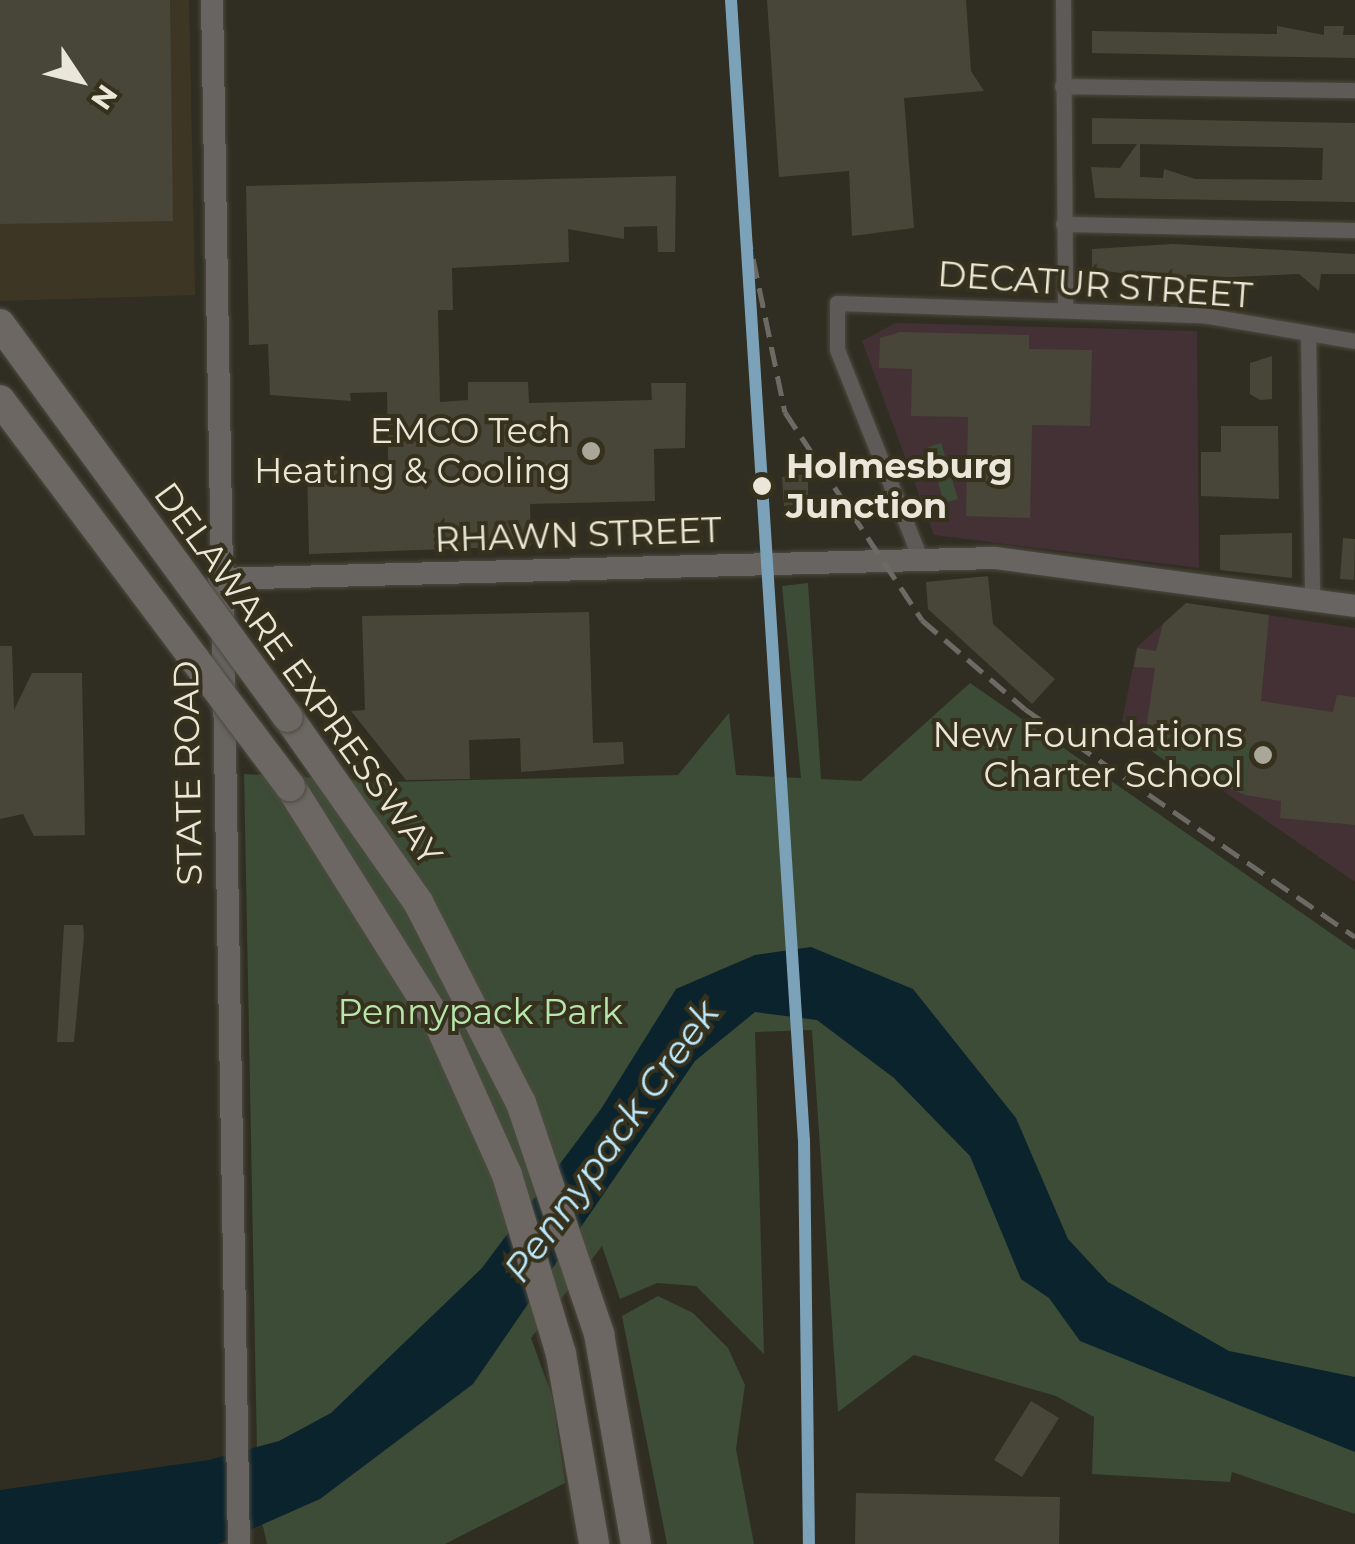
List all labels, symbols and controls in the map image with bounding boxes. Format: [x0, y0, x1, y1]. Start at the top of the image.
north arrow [30, 30, 130, 130]
text: N [84, 78, 125, 116]
street label: DECATUR STREET [936, 253, 1254, 317]
place label: EMCO Tech Heating & Cooling [254, 410, 571, 492]
marker: EMCO Tech Heating & Cooling [580, 440, 602, 462]
place label: Holmesburg Junction [786, 445, 1013, 527]
marker: Holmesburg Junction [747, 471, 777, 501]
street label: DELAWARE EXPRESSWAY [145, 475, 451, 873]
street label: RHAWN STREET [434, 509, 722, 561]
street label: STATE ROAD [165, 660, 211, 886]
place label: New Foundations Charter School [932, 714, 1243, 796]
marker: New Foundations Charter School [1252, 744, 1274, 766]
park label: Pennypack Park [337, 991, 623, 1033]
water label: Pennypack Creek [494, 991, 728, 1291]

